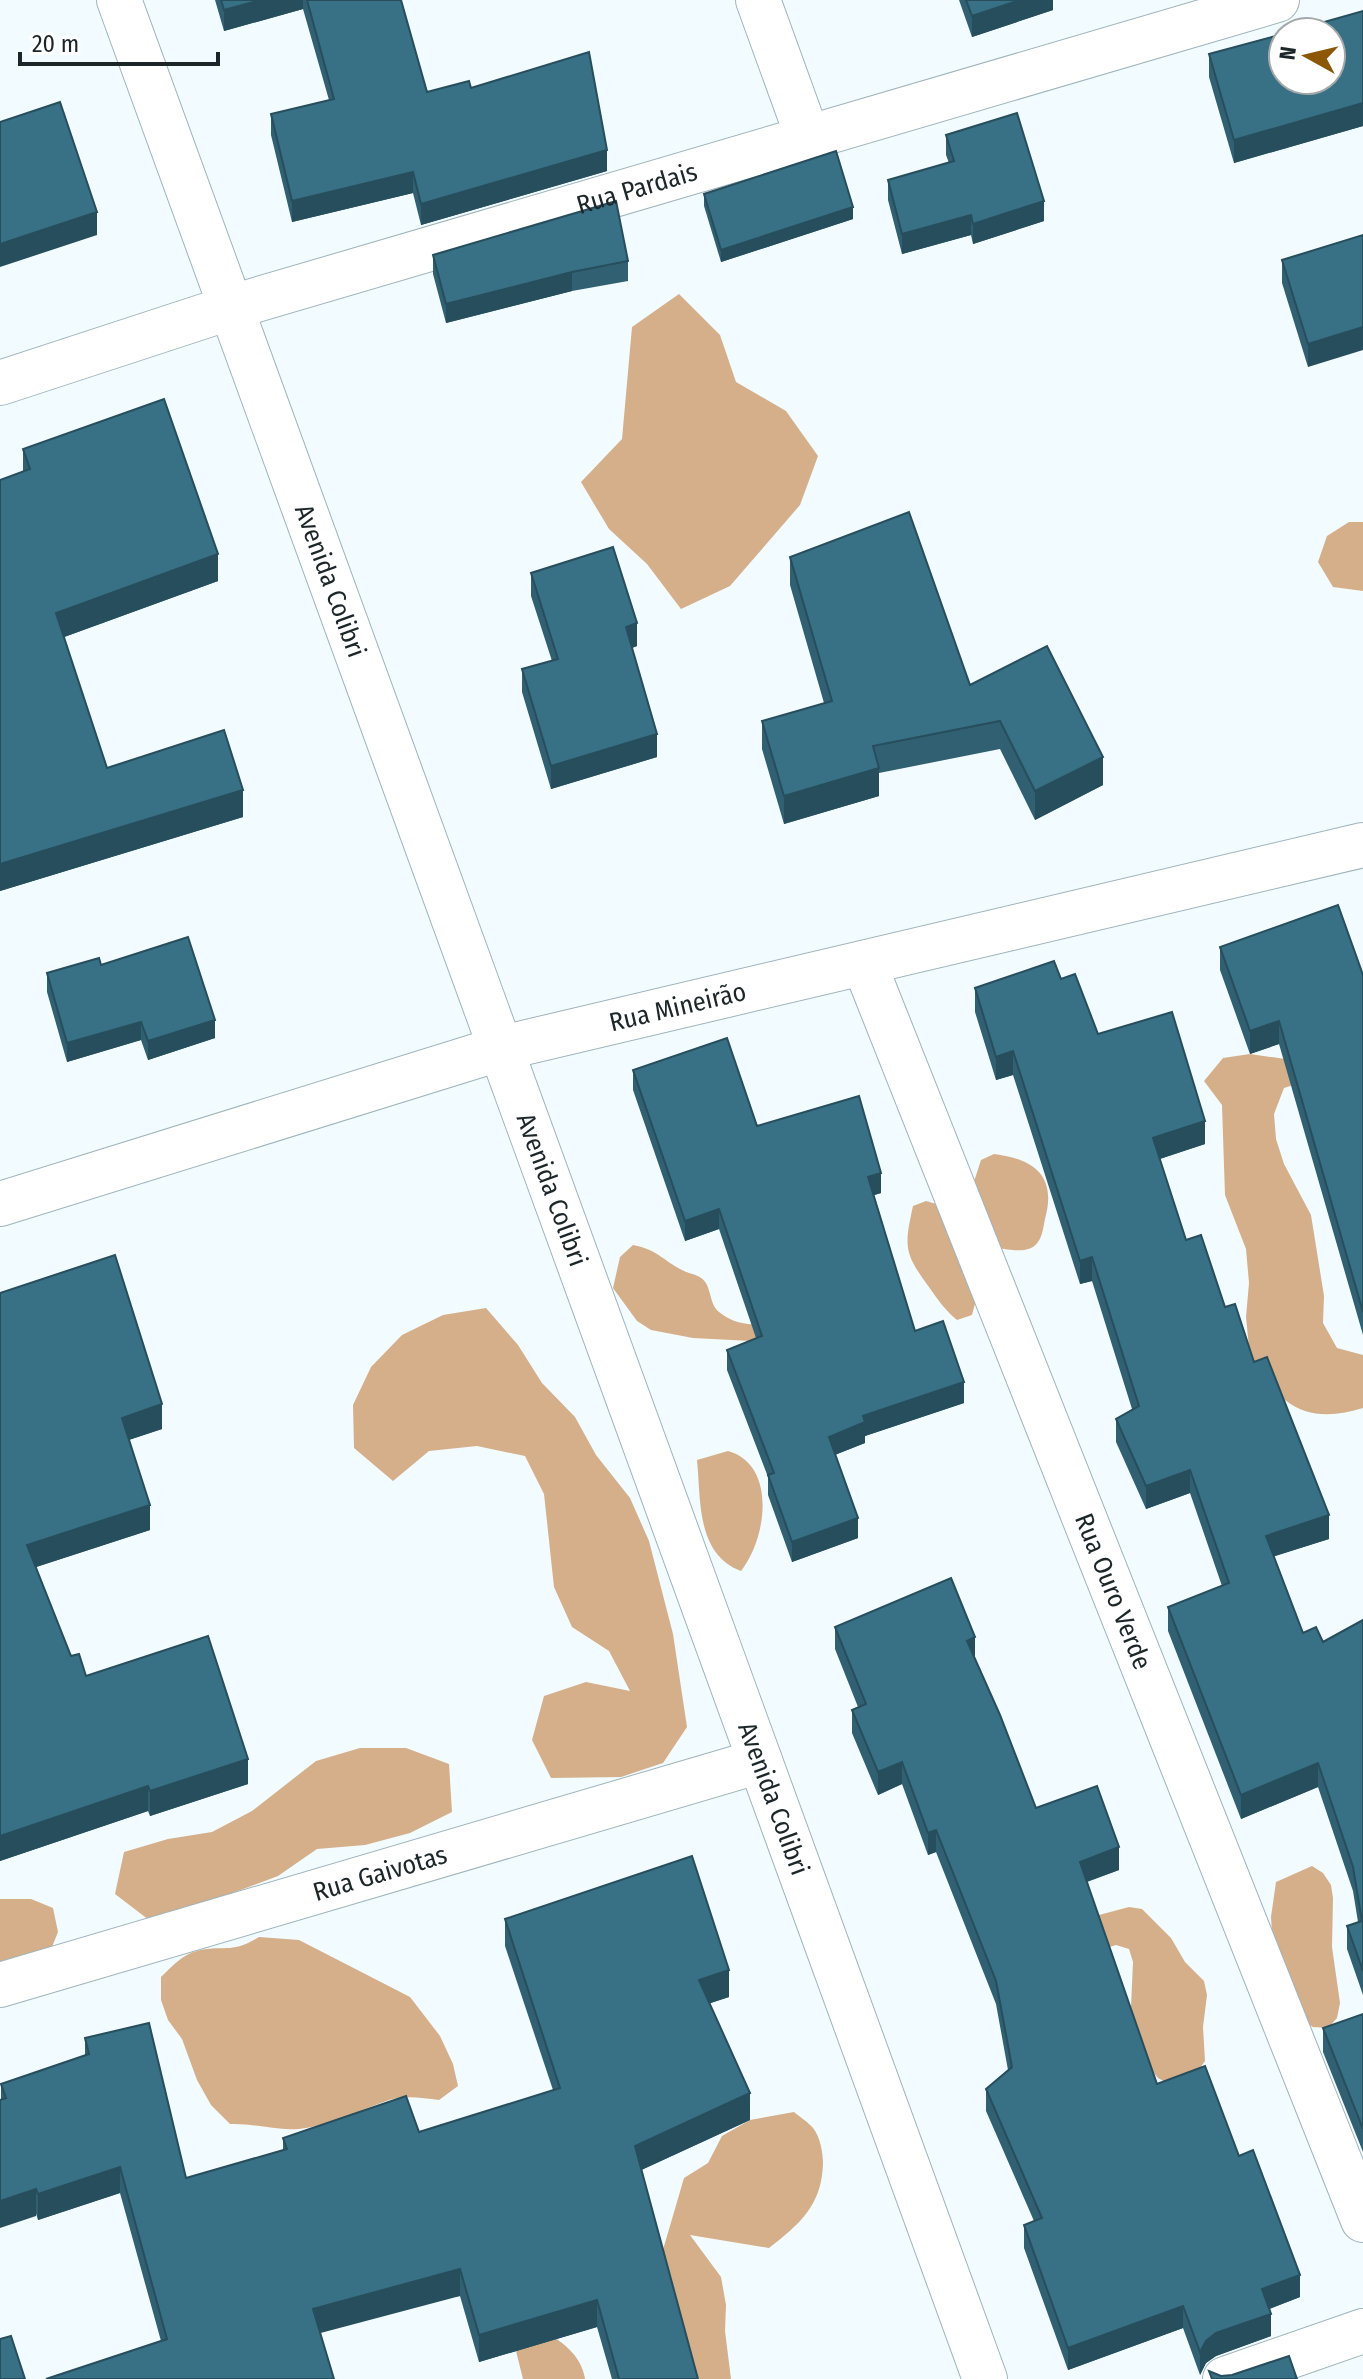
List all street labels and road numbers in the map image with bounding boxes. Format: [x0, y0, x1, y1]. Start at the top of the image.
street label: Rua Pardais [573, 156, 701, 221]
street label: Avenida Colibri [288, 500, 372, 662]
street label: Rua Mineirão [606, 976, 749, 1038]
street label: Avenida Colibri [510, 1109, 594, 1270]
street label: Rua Ouro Verde [1068, 1509, 1158, 1674]
street label: Avenida Colibri [731, 1718, 815, 1879]
street label: Rua Gaivotas [309, 1839, 451, 1908]

